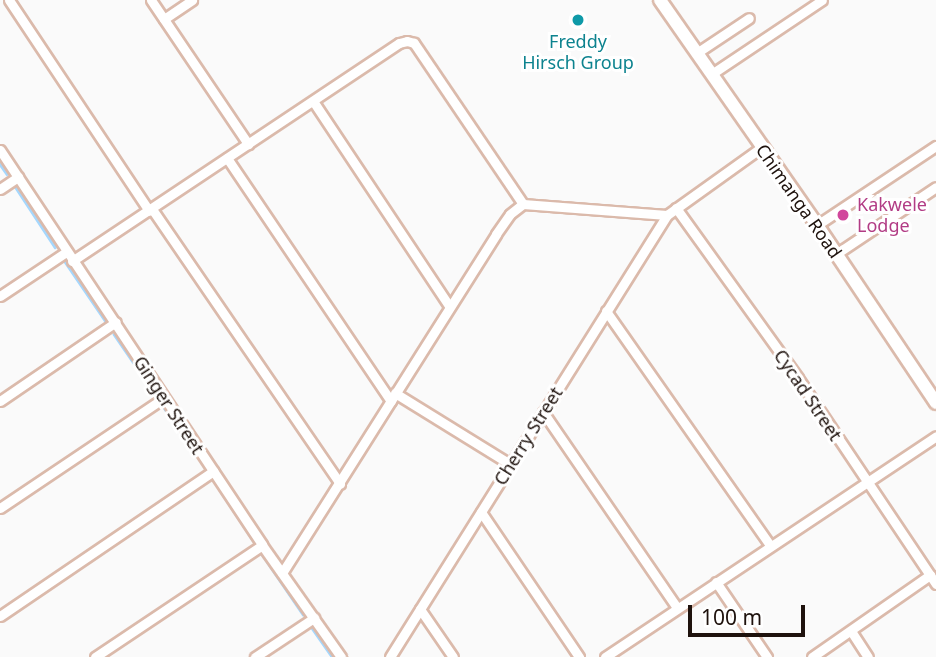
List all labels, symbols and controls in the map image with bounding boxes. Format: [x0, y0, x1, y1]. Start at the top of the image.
marker: Freddy Hirsch Group [570, 12, 586, 28]
place label: Freddy Hirsch Group [522, 31, 634, 74]
street label: Chimanga Road [752, 140, 846, 262]
place label: Kakwele Lodge [857, 194, 927, 236]
marker: Kakwele Lodge [835, 207, 851, 223]
street label: Cycad Street [770, 345, 846, 445]
street label: Ginger Street [129, 352, 209, 458]
street label: Cherry Street [489, 383, 567, 489]
scale bar [691, 590, 808, 634]
text: 100 m [701, 603, 762, 631]

